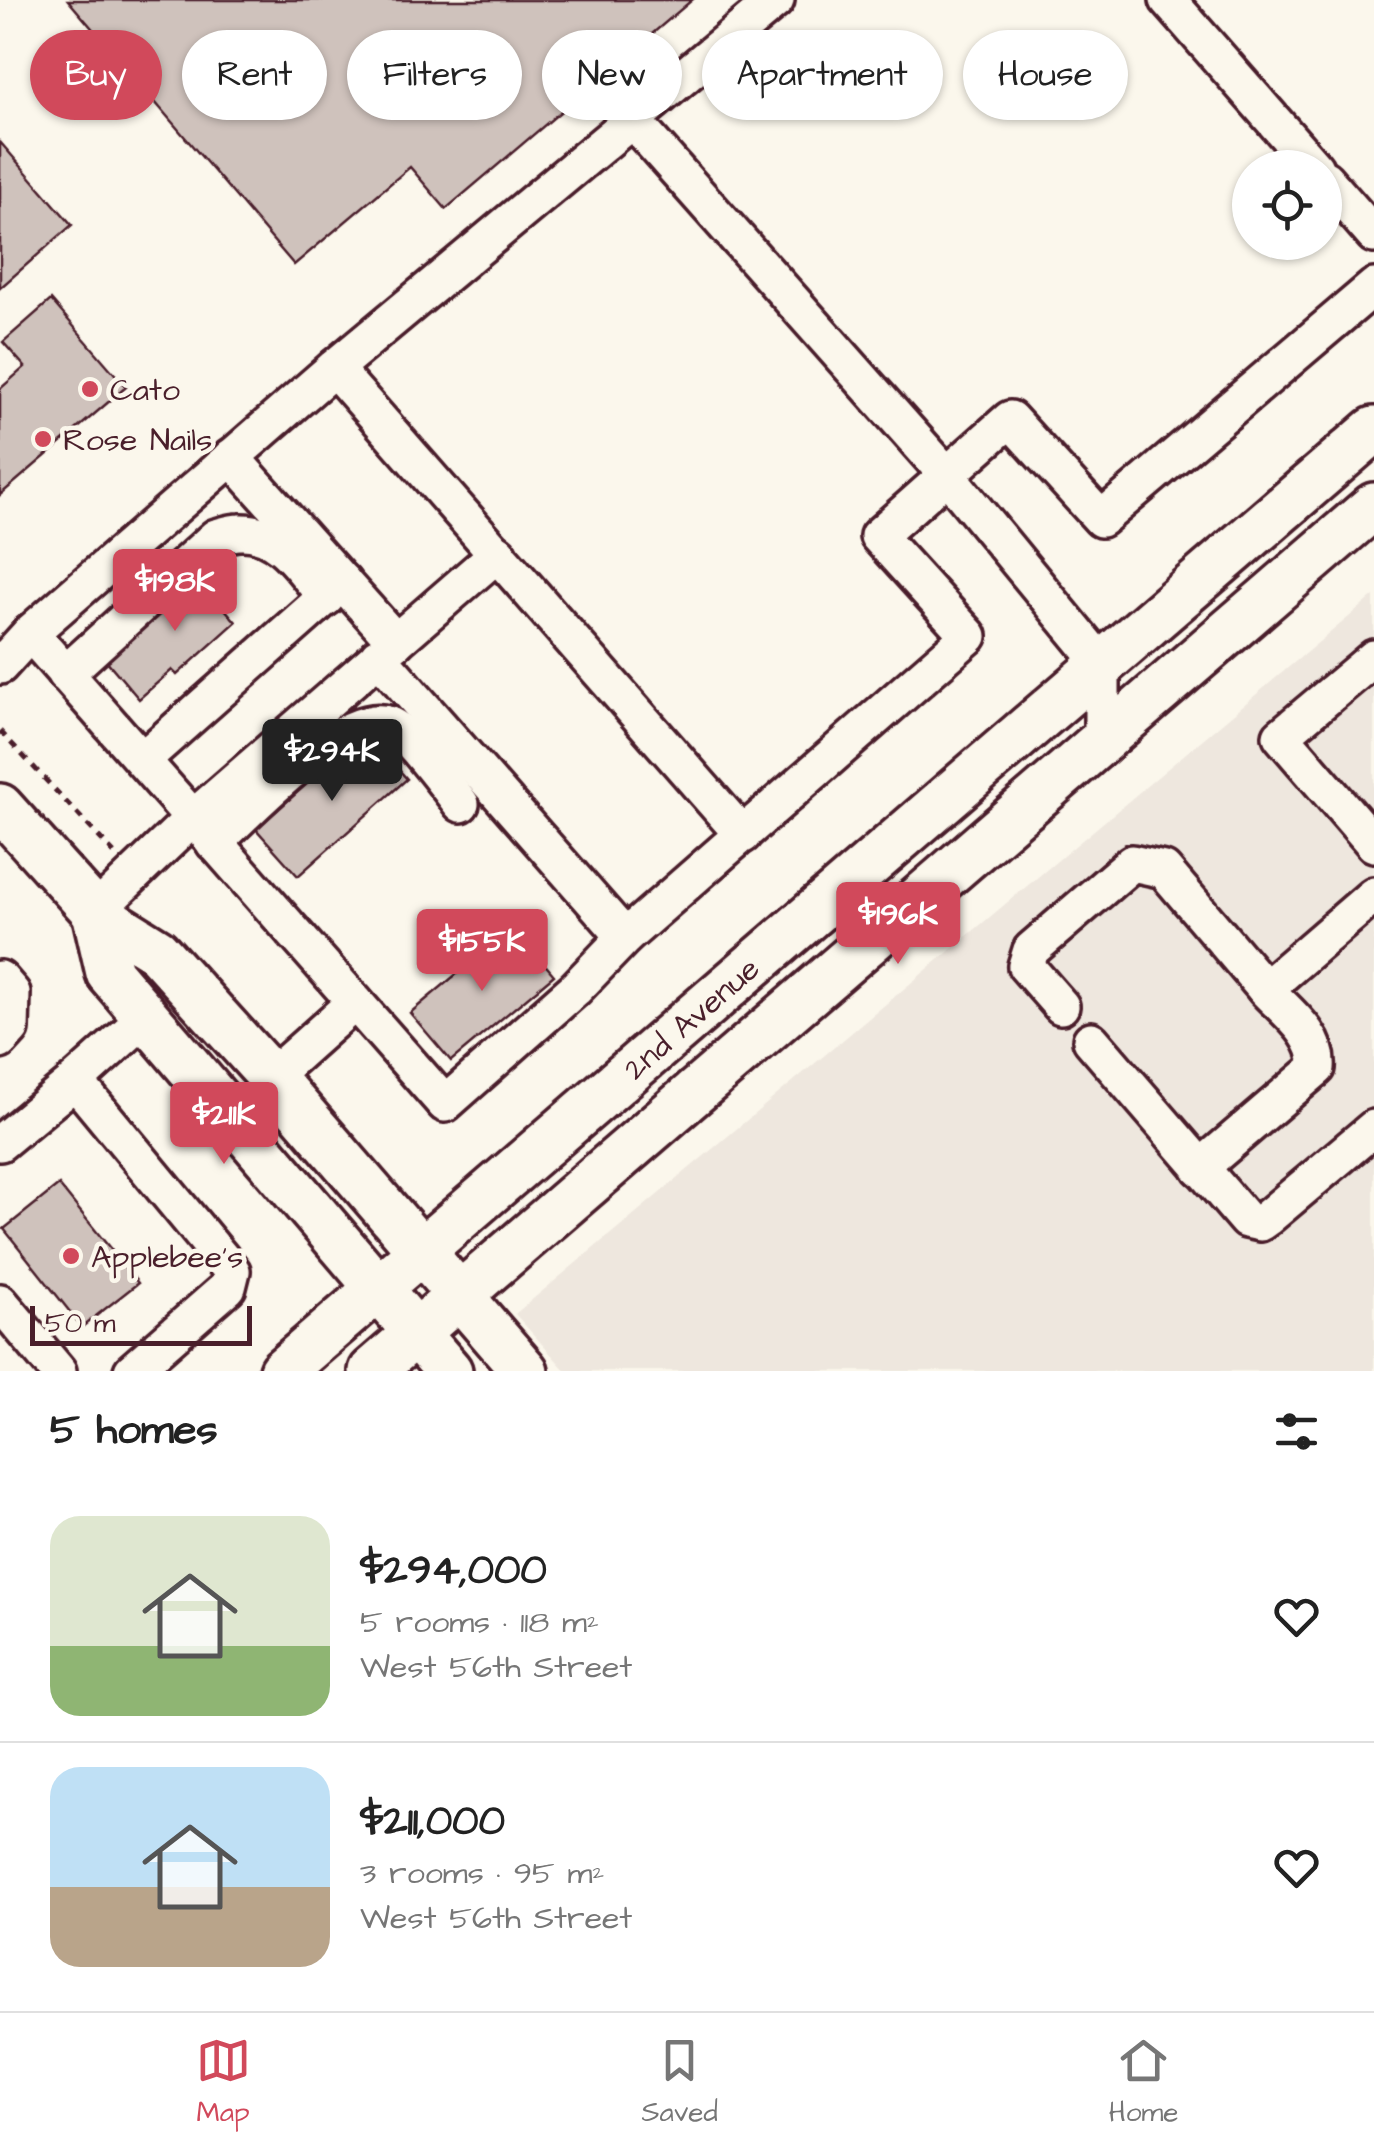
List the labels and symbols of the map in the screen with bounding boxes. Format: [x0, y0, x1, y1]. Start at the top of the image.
place label: Cato [110, 368, 180, 413]
marker: Cato [79, 378, 101, 400]
place label: Rose Nails [63, 418, 212, 463]
marker: Rose Nails [32, 428, 54, 450]
pin: $198K [105, 549, 245, 634]
pin: $294K [262, 719, 402, 804]
pin: $196K [828, 882, 968, 967]
pin: $155K [412, 909, 552, 994]
street label: 2nd Avenue [614, 947, 770, 1091]
pin: $211K [154, 1082, 294, 1167]
place label: Applebee's [91, 1235, 243, 1280]
marker: Applebee's [60, 1245, 82, 1267]
scale bar [30, 1301, 252, 1346]

